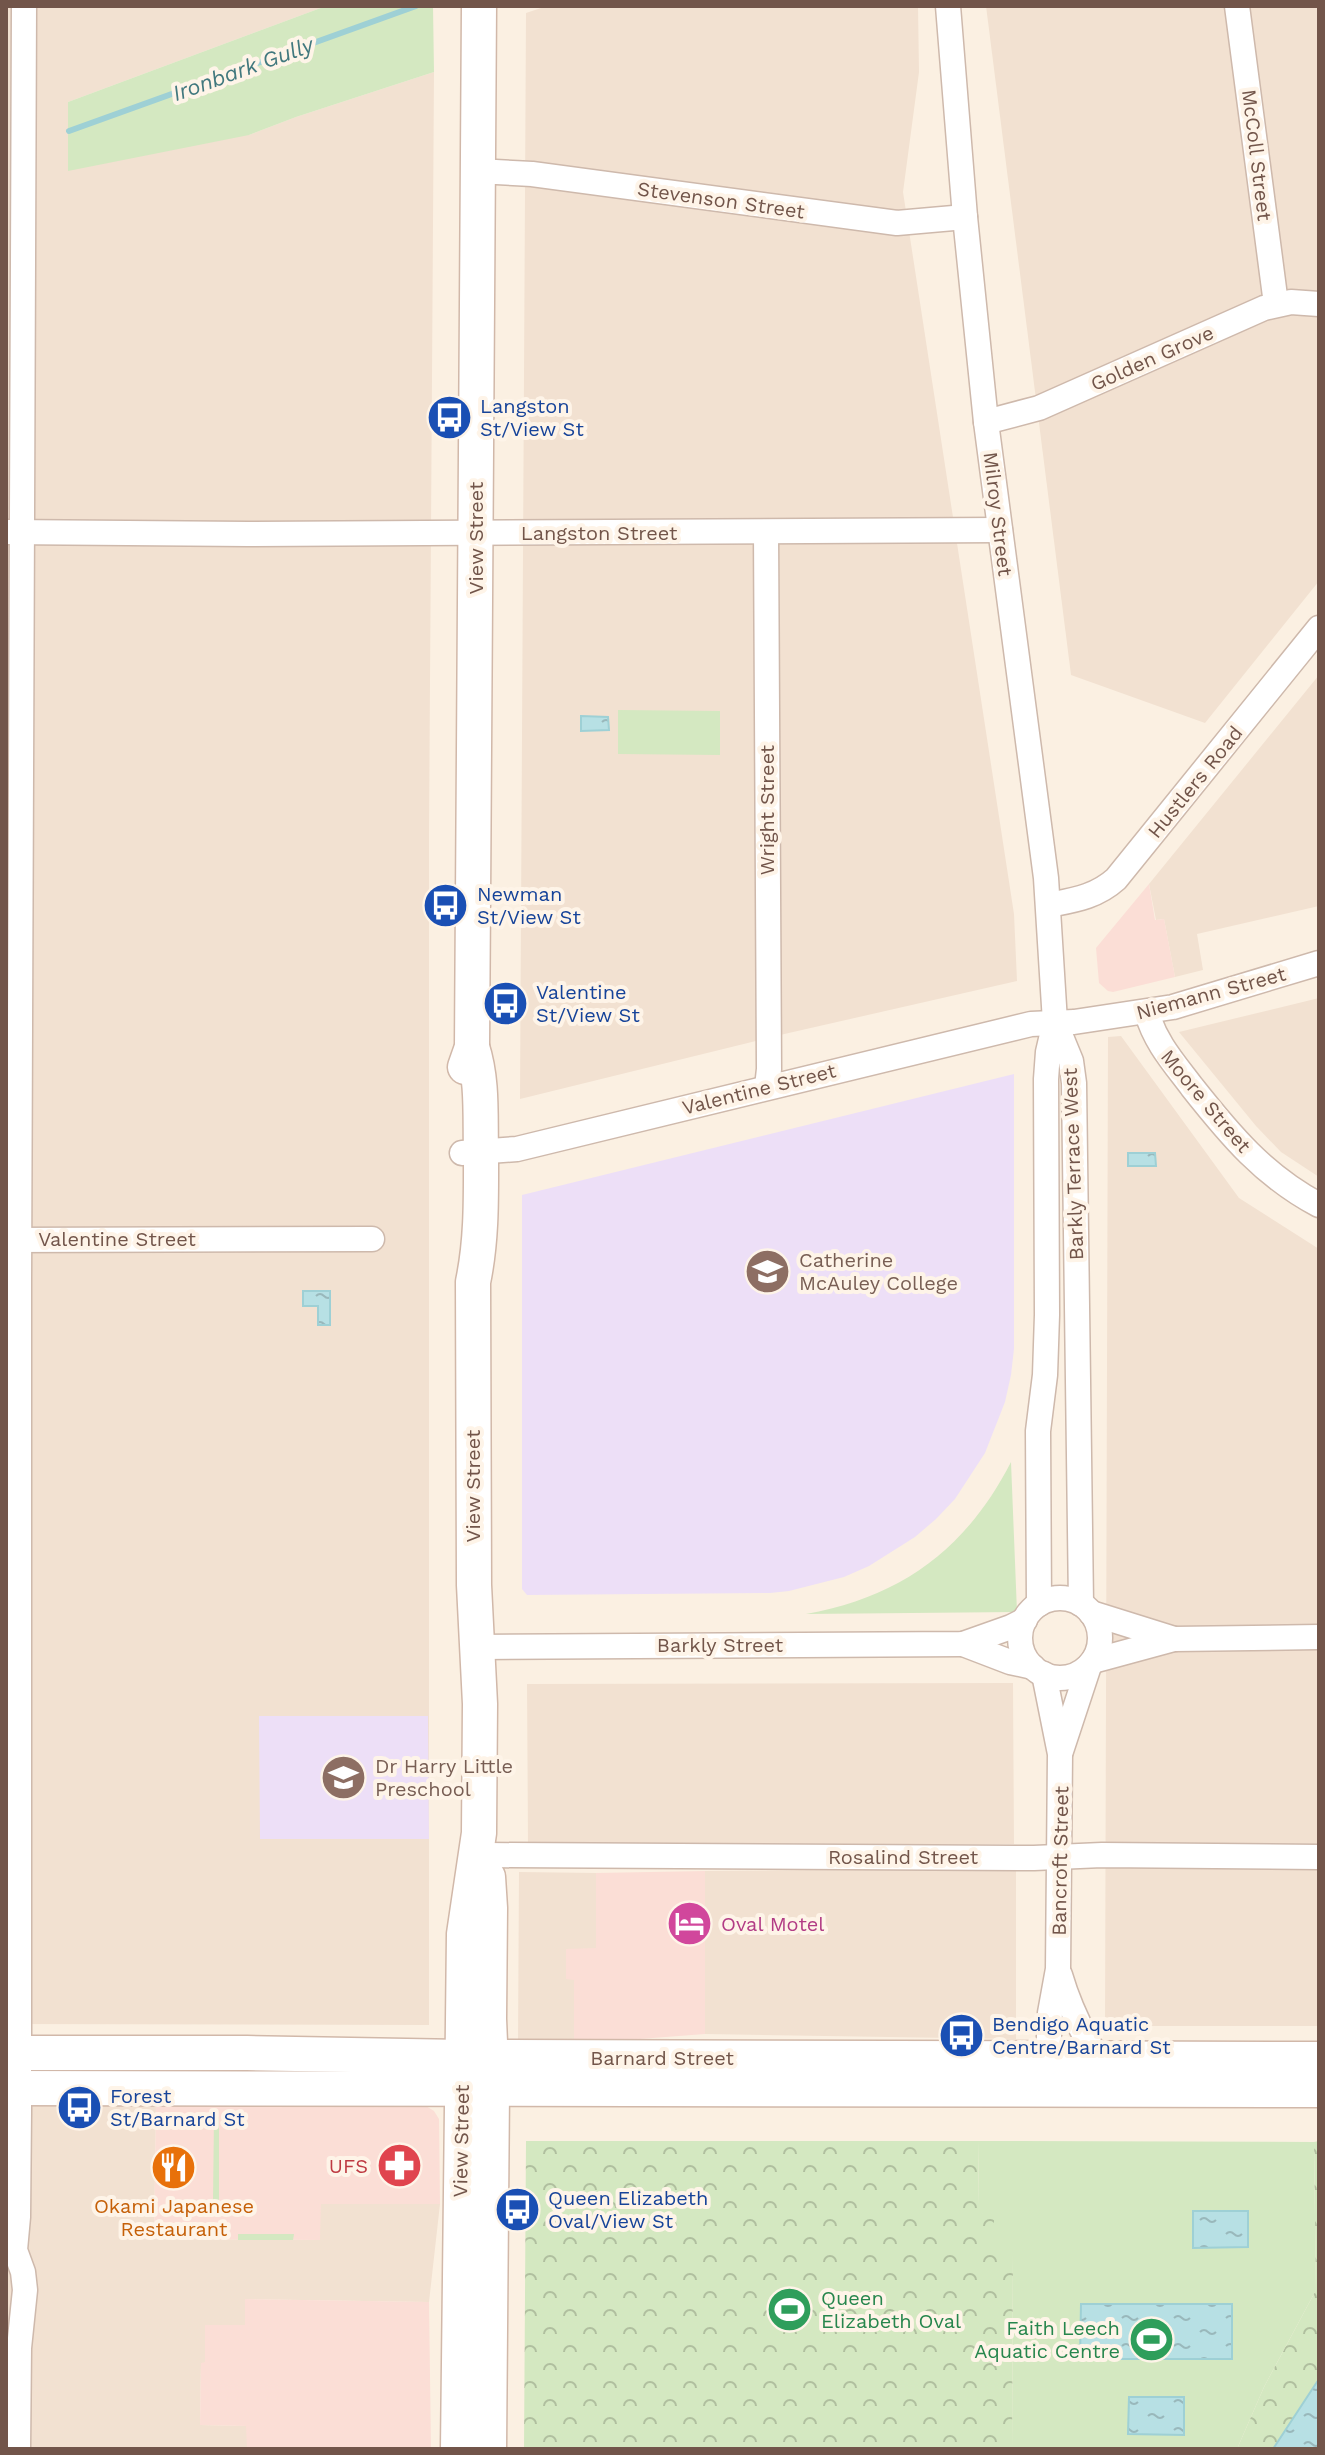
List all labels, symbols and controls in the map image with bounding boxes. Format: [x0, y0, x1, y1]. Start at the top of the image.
water label: Ironbark Gully [169, 31, 319, 106]
street label: McColl Street [1237, 88, 1277, 223]
street label: Stevenson Street [636, 176, 807, 224]
street label: Golden Grove [1087, 320, 1217, 396]
bus stop icon: Langston St/View St [425, 394, 473, 442]
place label: Langston St/View St [480, 394, 584, 441]
street label: Milroy Street [978, 451, 1018, 578]
street label: View Street [464, 481, 488, 594]
street label: Langston Street [521, 521, 678, 545]
street label: Hustlers Road [1142, 721, 1248, 843]
street label: Wright Street [755, 744, 779, 875]
bus stop icon: Newman St/View St [422, 882, 470, 930]
place label: Newman St/View St [477, 882, 581, 929]
street label: Niemann Street [1134, 961, 1289, 1024]
bus stop icon: Valentine St/View St [481, 979, 529, 1027]
place label: Valentine St/View St [536, 980, 640, 1027]
street label: Moore Street [1156, 1045, 1257, 1158]
street label: Valentine Street [680, 1058, 839, 1120]
street label: Barkly Terrace West [1058, 1067, 1088, 1261]
street label: Valentine Street [38, 1227, 196, 1251]
school or university icon: Catherine McAuley College [744, 1248, 792, 1296]
place label: Catherine McAuley College [799, 1248, 958, 1295]
street label: View Street [461, 1429, 485, 1542]
street label: Barkly Street [657, 1633, 784, 1657]
school or university icon: Dr Harry Little Preschool [320, 1753, 368, 1801]
place label: Dr Harry Little Preschool [375, 1754, 513, 1801]
street label: Bancroft Street [1047, 1785, 1073, 1936]
street label: Rosalind Street [828, 1845, 979, 1869]
hotel icon: Oval Motel [666, 1900, 714, 1948]
place label: Oval Motel [721, 1912, 824, 1936]
bus stop icon: Bendigo Aquatic Centre/Barnard St [937, 2011, 985, 2059]
place label: Bendigo Aquatic Centre/Barnard St [992, 2012, 1171, 2059]
street label: Barnard Street [590, 2046, 734, 2070]
bus stop icon: Forest St/Barnard St [55, 2084, 103, 2132]
place label: Forest St/Barnard St [110, 2084, 245, 2131]
street label: View Street [448, 2084, 474, 2198]
pharmacy icon: UFS [375, 2142, 423, 2190]
restaurant icon: Okami Japanese Restaurant [150, 2143, 198, 2191]
place label: UFS [329, 2154, 368, 2178]
bus stop icon: Queen Elizabeth Oval/View St [493, 2185, 541, 2233]
place label: Queen Elizabeth Oval/View St [548, 2186, 708, 2233]
place label: Okami Japanese Restaurant [94, 2194, 254, 2241]
sports icon: Queen Elizabeth Oval [766, 2285, 814, 2333]
place label: Queen Elizabeth Oval [821, 2286, 961, 2333]
sports icon: Faith Leech Aquatic Centre [1127, 2315, 1175, 2363]
place label: Faith Leech Aquatic Centre [974, 2316, 1120, 2363]

